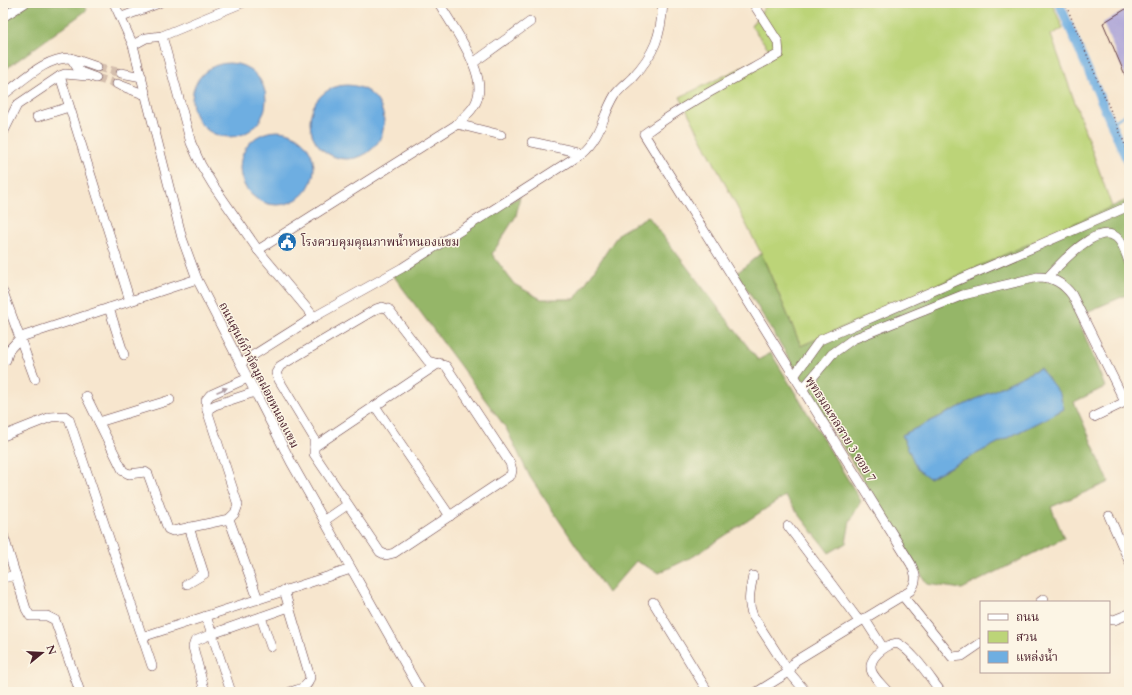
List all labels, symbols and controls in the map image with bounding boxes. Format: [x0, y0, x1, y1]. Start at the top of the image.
public building icon: โรงควบคุมคุณภาพน้ำหนองแขม [276, 231, 298, 253]
place label: โรงควบคุมคุณภาพน้ำหนองแขม [300, 233, 459, 250]
street label: ถนนศูนย์กำจัดมูลฝอยหนองแขม [215, 299, 303, 451]
street label: พุทธมณฑลสาย 3 ซอย 7 [802, 373, 880, 485]
one-way arrow [216, 387, 227, 393]
legend [980, 601, 1110, 673]
text: ถนน [1016, 609, 1039, 625]
text: สวน [1016, 629, 1038, 645]
north arrow [22, 633, 62, 673]
text: N [42, 643, 60, 657]
text: แหล่งน้ำ [1016, 648, 1058, 665]

